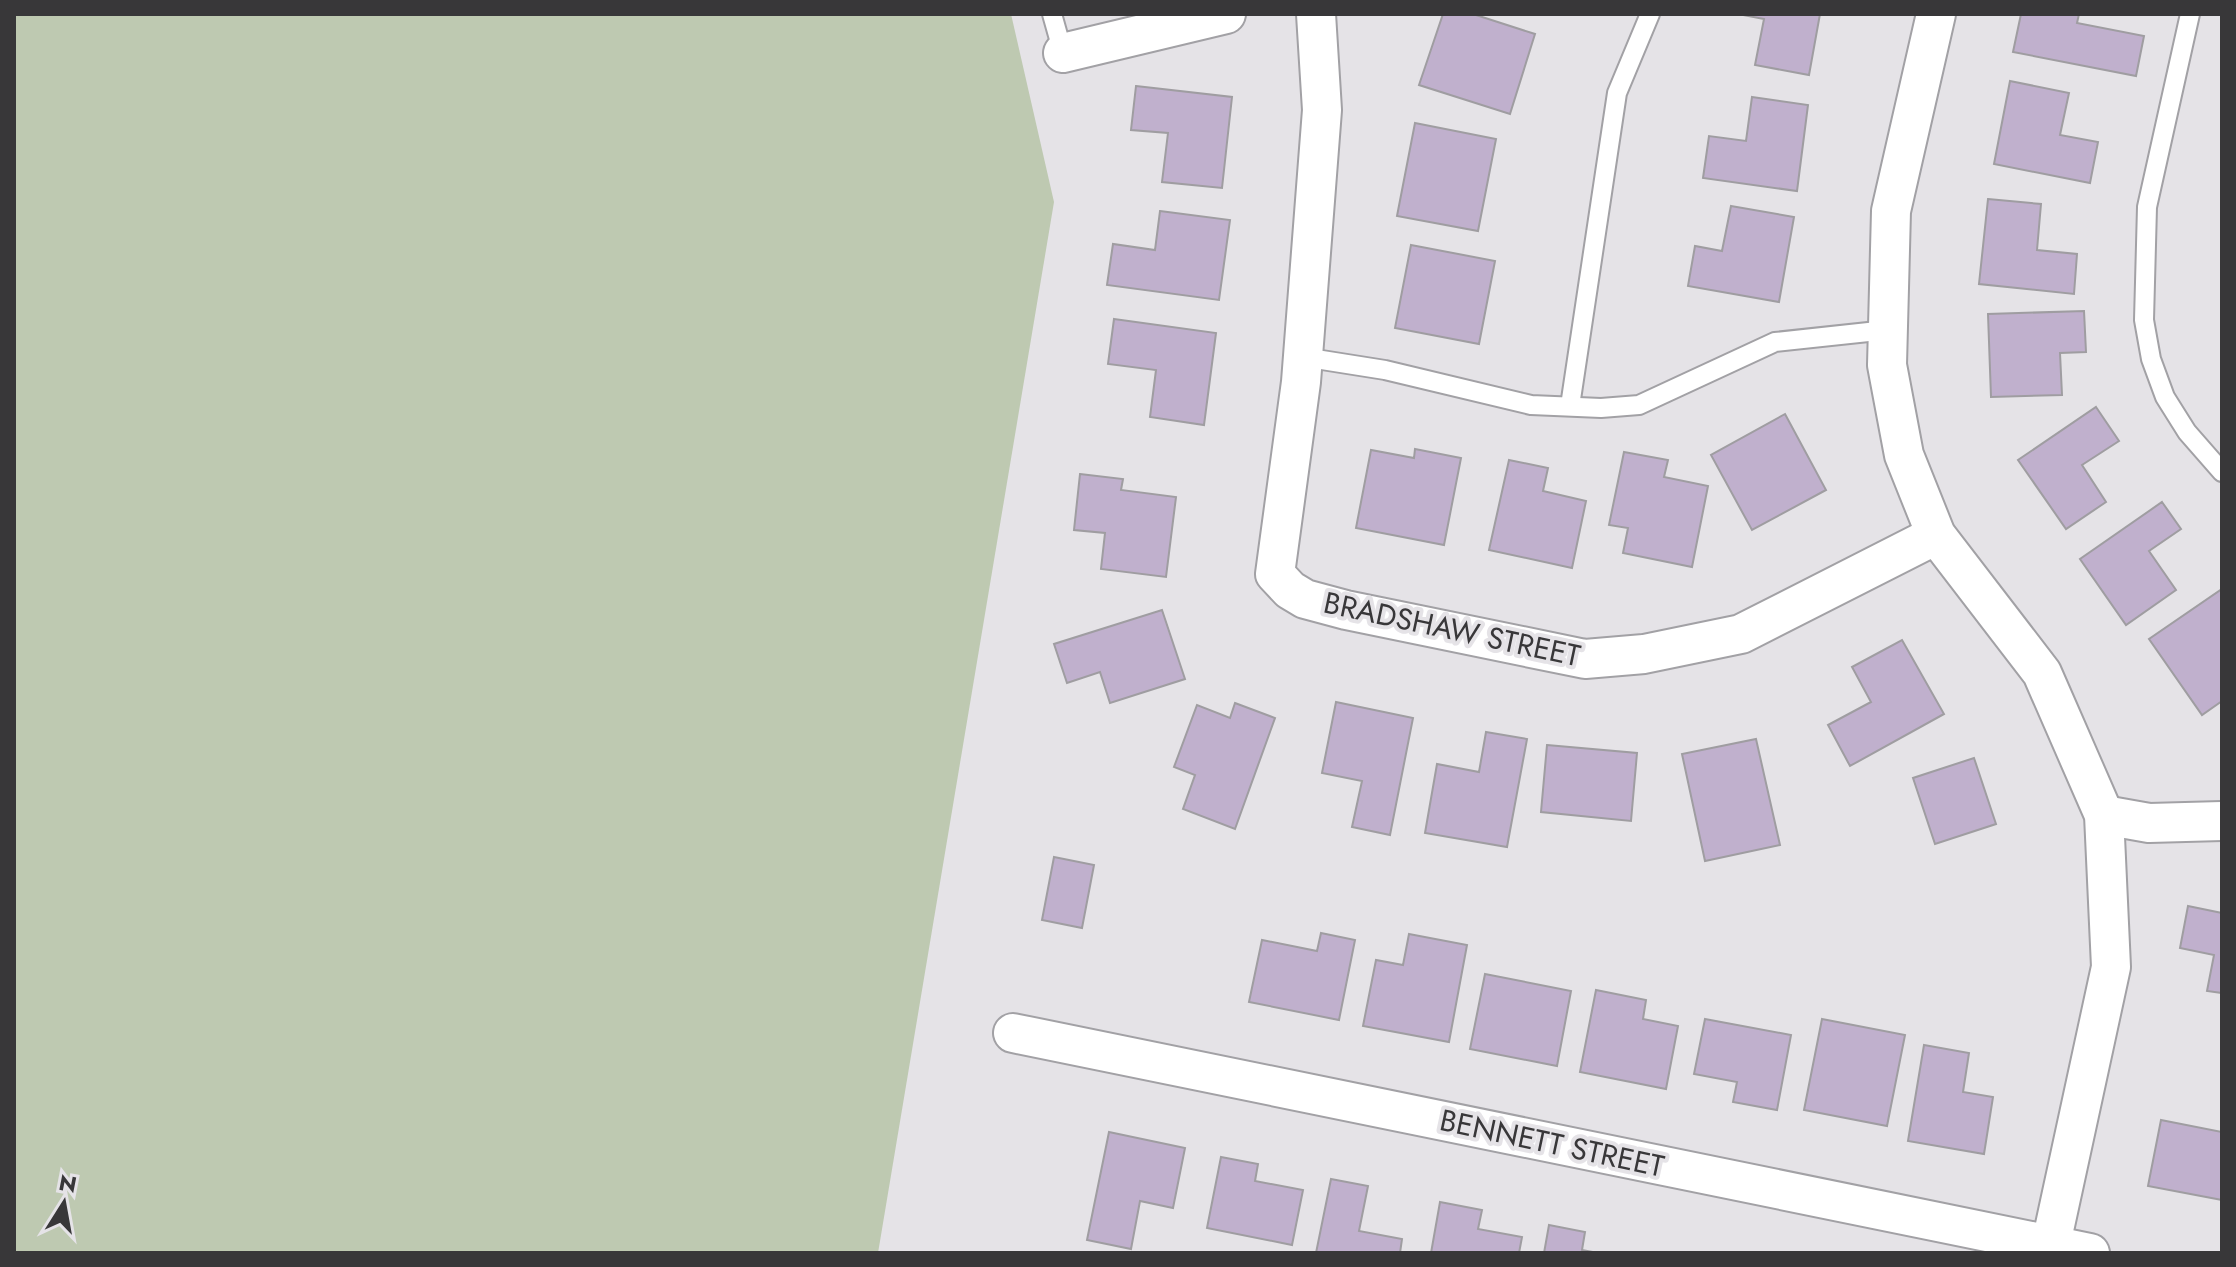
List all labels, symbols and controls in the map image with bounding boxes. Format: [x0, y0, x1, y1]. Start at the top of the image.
street label: BRADSHAW STREET [1320, 581, 1584, 677]
street label: BENNETT STREET [1436, 1098, 1668, 1188]
north arrow [24, 1163, 104, 1243]
text: N [56, 1166, 79, 1201]

